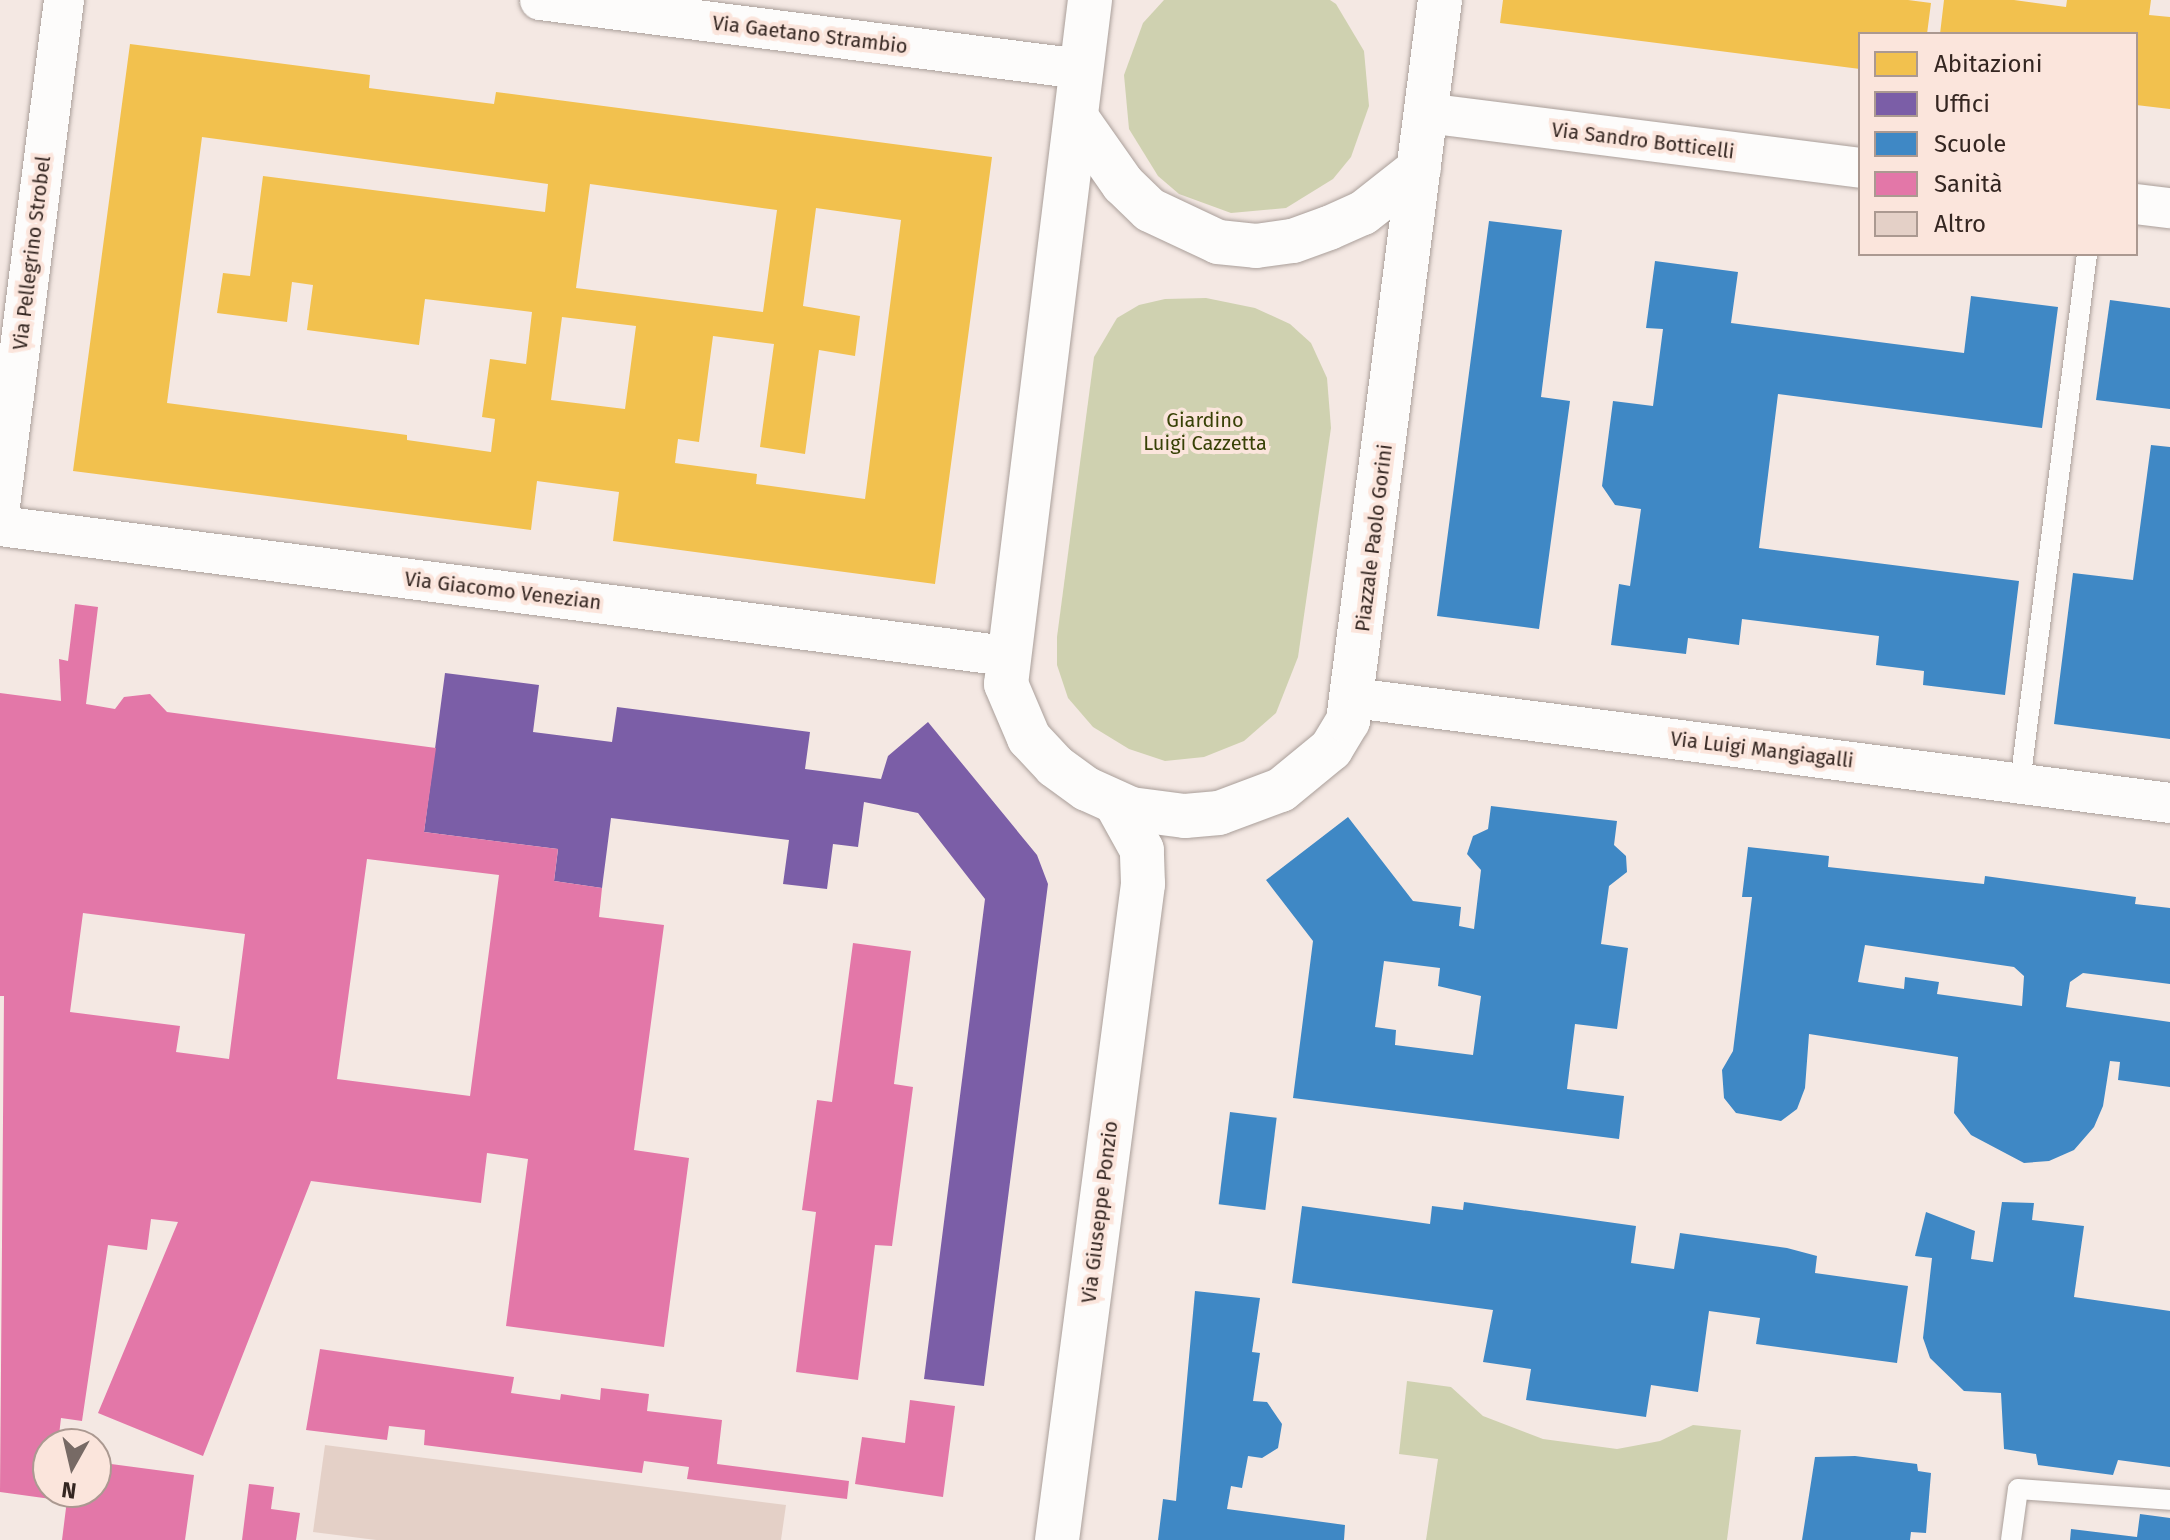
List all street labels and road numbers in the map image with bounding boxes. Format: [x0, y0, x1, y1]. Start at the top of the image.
street label: Via Gaetano Strambio [711, 11, 909, 59]
street label: Via Sandro Botticelli [1550, 118, 1736, 164]
street label: Via Pellegrino Strobel [8, 155, 56, 351]
street label: Piazzale Paolo Gorini [1351, 443, 1397, 633]
street label: Via Giacomo Venezian [403, 567, 603, 615]
street label: Via Luigi Mangiagalli [1669, 727, 1855, 773]
street label: Via Giuseppe Ponzio [1077, 1119, 1123, 1305]

